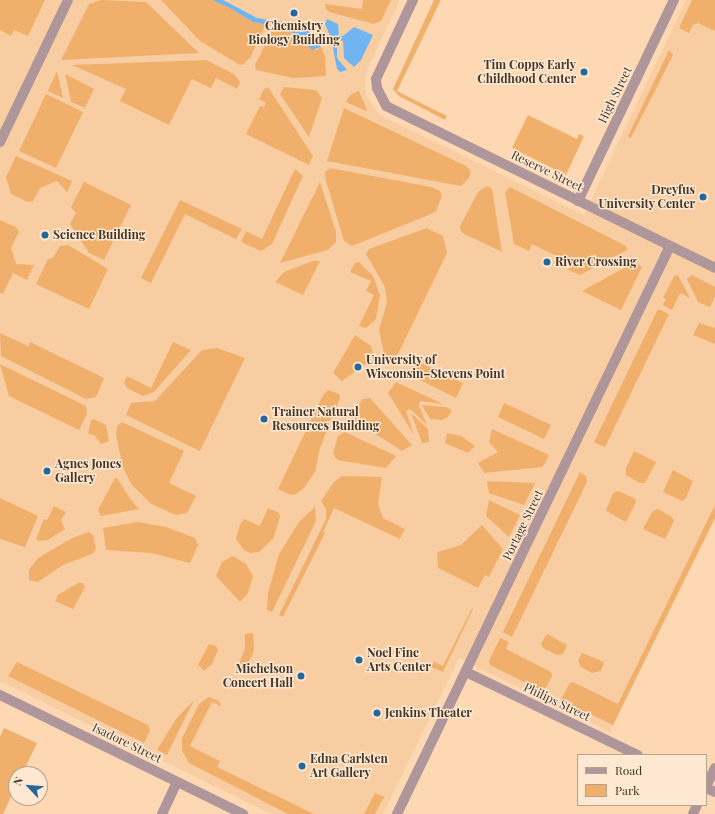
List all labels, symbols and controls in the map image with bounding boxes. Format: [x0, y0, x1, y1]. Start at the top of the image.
marker: Chemistry Biology Building [289, 8, 299, 18]
place label: Chemistry Biology Building [248, 19, 340, 47]
place label: Tim Copps Early Childhood Center [477, 58, 576, 86]
street label: High Street [595, 64, 635, 126]
marker: Tim Copps Early Childhood Center [579, 67, 589, 77]
street label: Reserve Street [509, 148, 585, 194]
place label: Dreyfus University Center [598, 183, 695, 211]
marker: Dreyfus University Center [698, 192, 708, 202]
place label: Science Building [53, 228, 145, 242]
marker: Science Building [40, 230, 50, 240]
place label: River Crossing [555, 255, 637, 269]
marker: River Crossing [542, 257, 552, 267]
place label: University of Wisconsin–Stevens Point [366, 353, 505, 381]
marker: University of Wisconsin–Stevens Point [353, 362, 363, 372]
place label: Trainer Natural Resources Building [272, 405, 379, 433]
marker: Trainer Natural Resources Building [259, 414, 269, 424]
place label: Agnes Jones Gallery [55, 457, 121, 485]
marker: Agnes Jones Gallery [42, 466, 52, 476]
street label: Portage Street [500, 487, 546, 563]
place label: Noel Fine Arts Center [367, 646, 431, 674]
marker: Noel Fine Arts Center [354, 655, 364, 665]
place label: Michelson Concert Hall [223, 662, 293, 690]
marker: Michelson Concert Hall [296, 671, 306, 681]
street label: Philips Street [521, 680, 593, 724]
place label: Jenkins Theater [385, 706, 472, 720]
marker: Jenkins Theater [372, 708, 382, 718]
street label: Isadore Street [90, 720, 164, 766]
place label: Edna Carlsten Art Gallery [310, 752, 388, 780]
legend [577, 754, 707, 806]
marker: Edna Carlsten Art Gallery [297, 761, 307, 771]
text: Road [615, 762, 642, 778]
north arrow [8, 766, 48, 806]
text: N [9, 774, 26, 788]
text: Park [615, 782, 640, 798]

